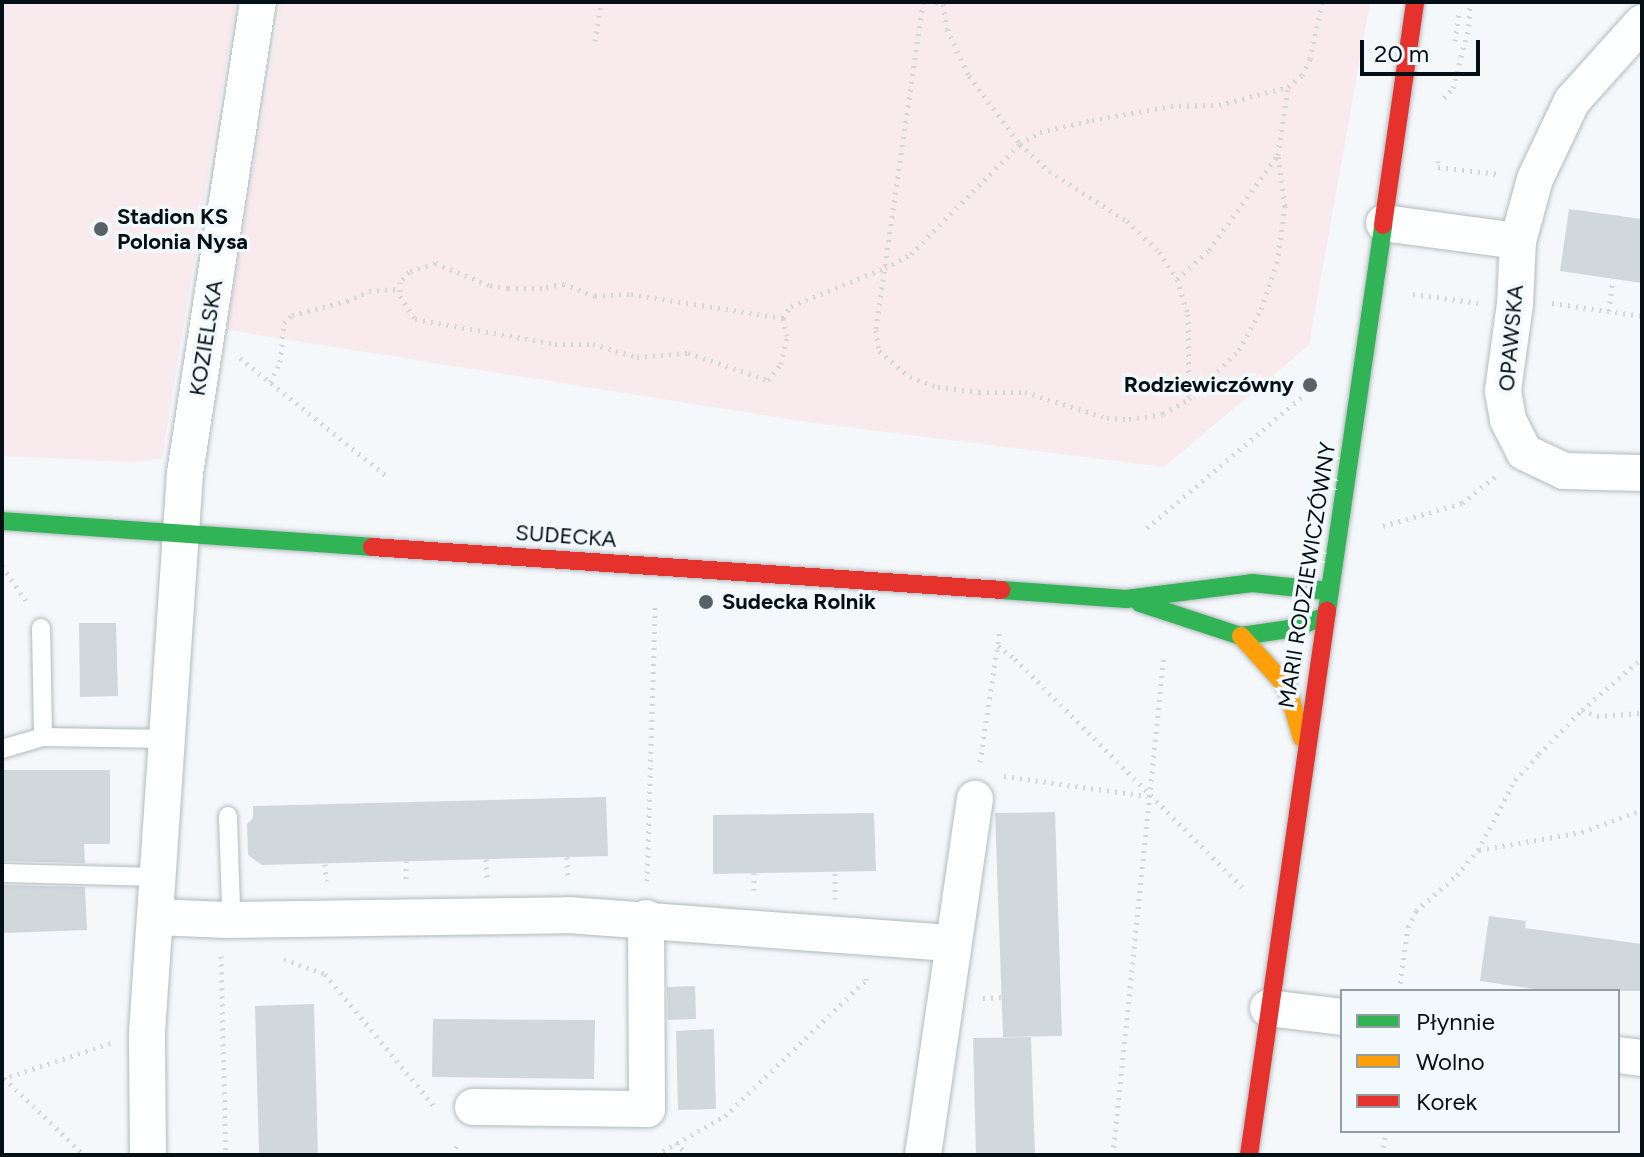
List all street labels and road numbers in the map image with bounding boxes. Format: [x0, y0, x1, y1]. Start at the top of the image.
street label: KOZIELSKA [184, 278, 228, 398]
street label: OPAWSKA [1493, 284, 1529, 392]
street label: MARII RODZIEWICZÓWNY [1273, 440, 1341, 710]
street label: SUDECKA [515, 519, 617, 553]

